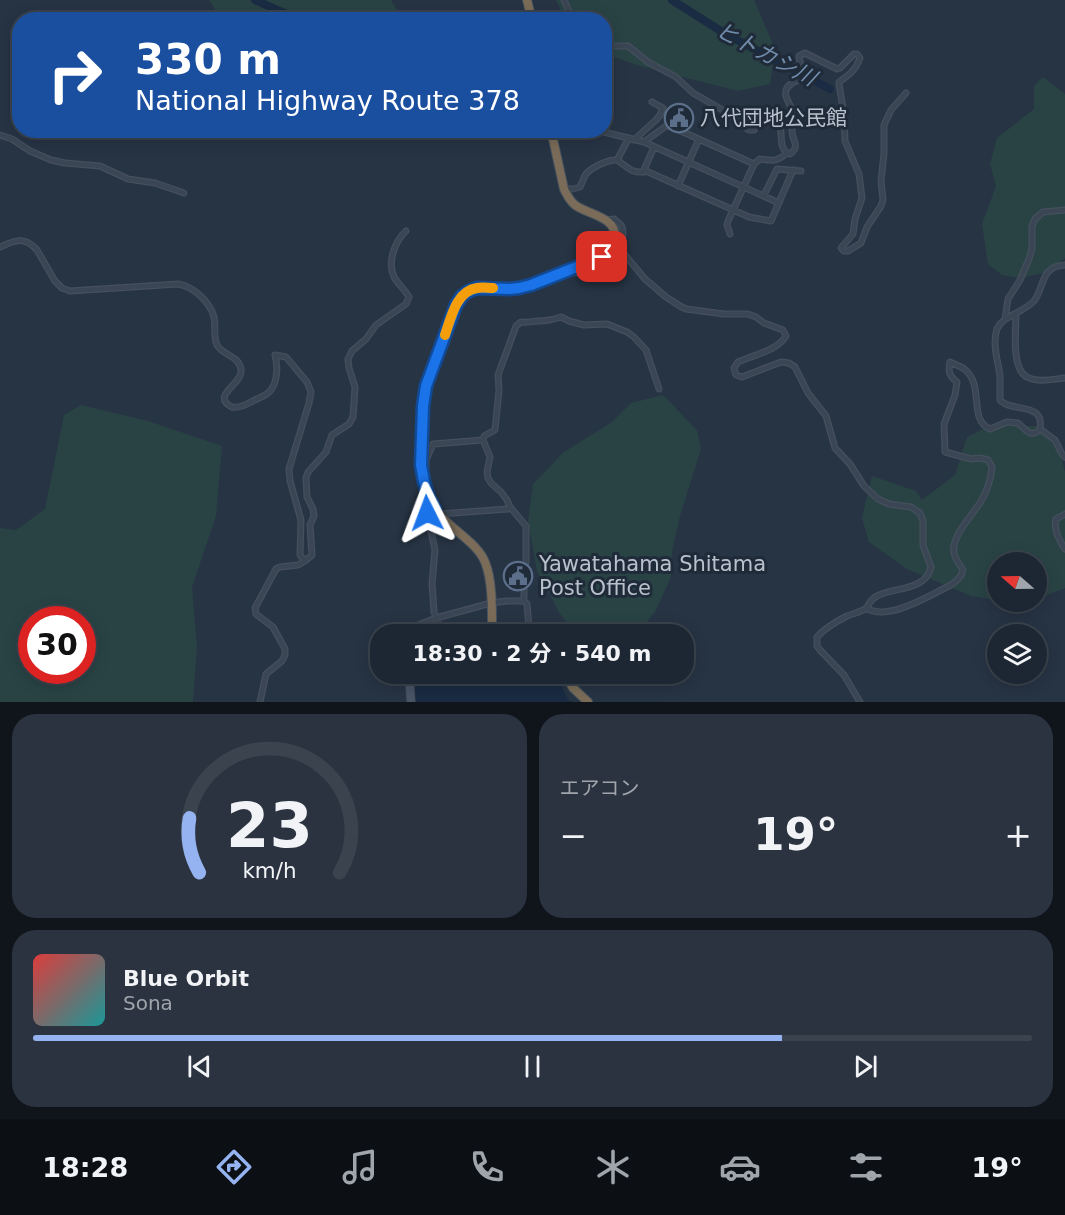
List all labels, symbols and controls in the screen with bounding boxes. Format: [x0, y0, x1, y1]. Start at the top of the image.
water label: ヒトカシ川 [712, 17, 822, 92]
text: 330 m [135, 35, 281, 84]
icon: right [36, 36, 114, 114]
text: National Highway Route 378 [135, 85, 520, 116]
public building icon: 八代団地公民館 [663, 102, 695, 134]
place label: 八代団地公民館 [700, 106, 847, 130]
pin [576, 231, 627, 282]
icon: arrive [585, 240, 618, 273]
position arrow [395, 481, 459, 545]
place label: Yawatahama Shitama Post Office [538, 552, 766, 600]
north arrow [987, 552, 1047, 612]
map controls [987, 552, 1047, 684]
public building icon: Yawatahama Shitama Post Office [502, 560, 534, 592]
speed limit sign: 30 [18, 606, 96, 684]
button: layers [987, 624, 1047, 684]
text: 18:30 · 2 分 · 540 m [413, 641, 651, 666]
text: エアコン [560, 776, 640, 800]
text: 23 [226, 789, 313, 862]
text: 19° [753, 808, 838, 861]
text: − [560, 816, 587, 855]
text: + [1004, 816, 1032, 855]
text: km/h [242, 858, 296, 883]
text: Blue Orbit [123, 966, 249, 991]
text: Sona [123, 991, 173, 1015]
icon: previous [183, 1050, 216, 1083]
icon: pause [516, 1050, 549, 1083]
icon: next [849, 1050, 882, 1083]
icon: directions [213, 1146, 255, 1188]
icon: music [339, 1146, 381, 1188]
icon: phone [466, 1146, 508, 1188]
icon: climate [592, 1146, 634, 1188]
icon: car [719, 1146, 761, 1188]
icon: filters [845, 1146, 887, 1188]
text: 18:28 [42, 1152, 128, 1183]
text: 19° [972, 1152, 1023, 1183]

